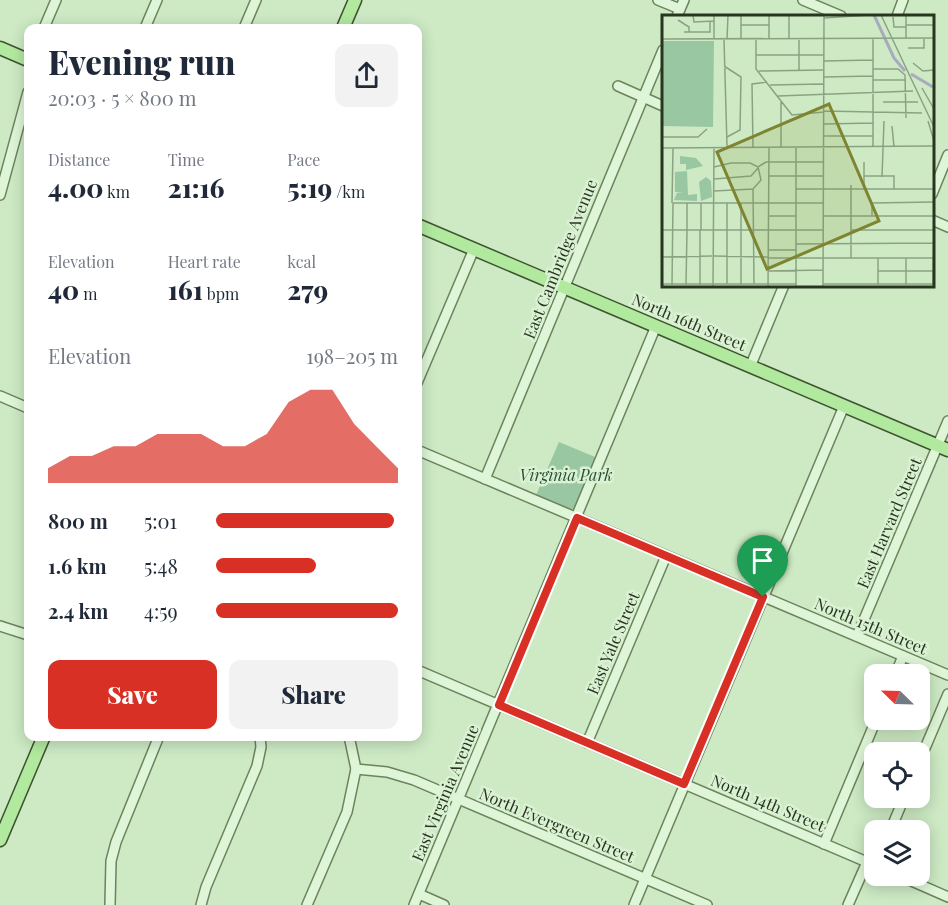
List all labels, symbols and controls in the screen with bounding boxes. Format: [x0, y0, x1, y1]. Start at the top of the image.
inset map [662, 15, 933, 286]
text: Evening run [48, 39, 235, 83]
button: share [335, 44, 398, 107]
text: 20:03 · 5 × 800 m [48, 84, 196, 111]
text: Distance [48, 149, 110, 170]
text: Time [168, 149, 205, 170]
text: Pace [287, 149, 320, 170]
text: 4.00 [48, 170, 104, 205]
text: 21:16 [168, 170, 225, 205]
text: 5:19 [287, 170, 332, 205]
street label: East Cambridge Avenue [518, 176, 601, 342]
text: km [104, 181, 130, 202]
text: /km [332, 181, 365, 202]
text: Elevation [48, 251, 115, 272]
text: Heart rate [168, 251, 241, 272]
text: kcal [287, 251, 316, 272]
text: 40 [48, 272, 79, 307]
text: 161 [168, 272, 203, 307]
text: 279 [287, 272, 328, 307]
text: m [79, 283, 97, 304]
text: bpm [203, 283, 239, 304]
street label: North 16th Street [629, 288, 750, 355]
text: Elevation [48, 342, 131, 369]
text: 198–205 m [306, 342, 398, 369]
street label: East Harvard Street [852, 454, 926, 591]
park label: Virginia Park [520, 464, 613, 485]
text: 800 m [48, 507, 108, 534]
text: 5:01 [144, 507, 177, 534]
pin [737, 535, 788, 597]
icon: arrive [746, 544, 779, 577]
text: 1.6 km [48, 552, 107, 579]
text: 5:48 [144, 552, 178, 579]
street label: East Yale Street [581, 588, 644, 697]
street label: North 15th Street [812, 592, 931, 659]
text: 2.4 km [48, 597, 108, 624]
text: 4:59 [144, 597, 178, 624]
button: Save [48, 660, 217, 729]
button: Share [229, 660, 398, 729]
north arrow [864, 664, 930, 730]
map controls [864, 664, 930, 886]
street label: East Virginia Avenue [406, 721, 483, 864]
button: locate [864, 742, 930, 808]
street label: North 14th Street [708, 769, 829, 836]
street label: North Evergreen Street [476, 782, 638, 867]
button: layers [864, 820, 930, 886]

